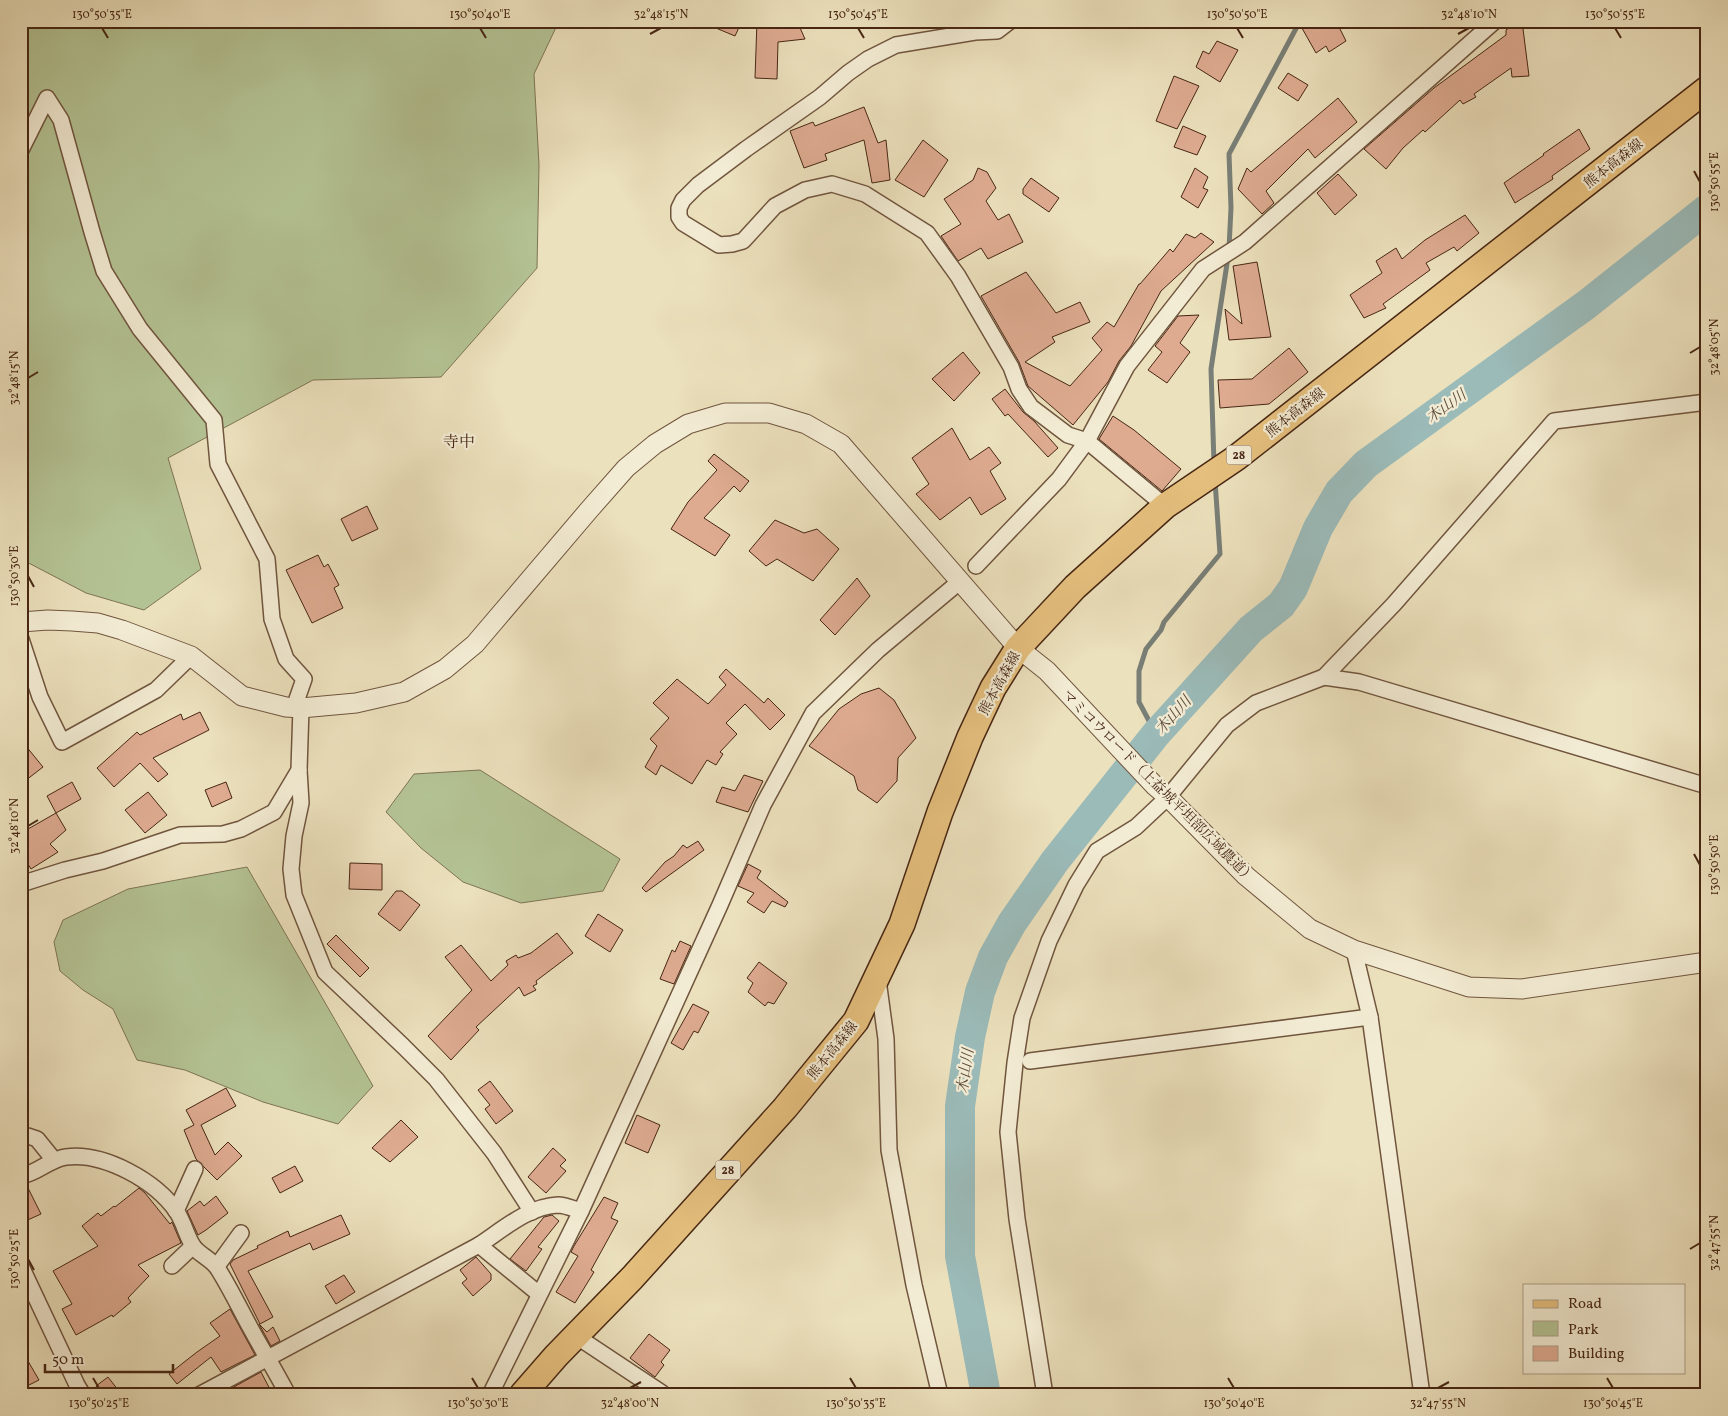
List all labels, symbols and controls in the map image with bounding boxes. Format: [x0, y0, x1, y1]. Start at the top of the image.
text: 130°50'35"E [72, 7, 132, 23]
text: 130°50'40"E [449, 7, 511, 23]
text: 32°48'15"N [634, 7, 688, 23]
text: 130°50'45"E [828, 7, 888, 23]
text: 130°50'50"E [1207, 7, 1267, 23]
text: 32°48'10"N [1441, 7, 1497, 23]
text: 130°50'55"E [1585, 7, 1645, 23]
street label: 熊本高森線 [1580, 135, 1647, 193]
text: 130°50'55"E [1707, 152, 1723, 212]
text: 32°48'05"N [1707, 318, 1723, 375]
text: 32°48'15"N [7, 351, 23, 405]
street label: 熊本高森線 [1262, 384, 1329, 442]
water label: 木山川 [1423, 384, 1473, 429]
district label: 寺中 [443, 432, 475, 454]
road number: 28 [1226, 446, 1252, 464]
text: 130°50'30"E [7, 545, 23, 607]
street label: 熊本高森線 [975, 649, 1026, 719]
street label: マミコウロード（上益城平坦部広域農道） [1057, 686, 1259, 888]
water label: 木山川 [1151, 691, 1198, 740]
text: 32°48'10"N [7, 798, 23, 854]
text: 130°50'50"E [1707, 835, 1723, 895]
street label: 熊本高森線 [804, 1018, 863, 1084]
water label: 木山川 [953, 1045, 980, 1095]
road number: 28 [716, 1160, 740, 1180]
text: 32°47'55"N [1707, 1215, 1723, 1271]
text: 130°50'25"E [7, 1229, 23, 1289]
legend [1523, 1284, 1686, 1374]
text: Road [1568, 1294, 1602, 1315]
text: Park [1568, 1320, 1599, 1341]
scale bar [45, 1341, 172, 1373]
text: Building [1568, 1344, 1625, 1365]
text: 50 m [52, 1350, 84, 1371]
text: 130°50'25"E [69, 1396, 129, 1412]
text: 130°50'30"E [447, 1396, 509, 1412]
text: 32°48'00"N [601, 1396, 659, 1412]
text: 130°50'35"E [826, 1396, 886, 1412]
text: 130°50'40"E [1203, 1396, 1265, 1412]
text: 32°47'55"N [1410, 1396, 1466, 1412]
text: 130°50'45"E [1583, 1396, 1643, 1412]

